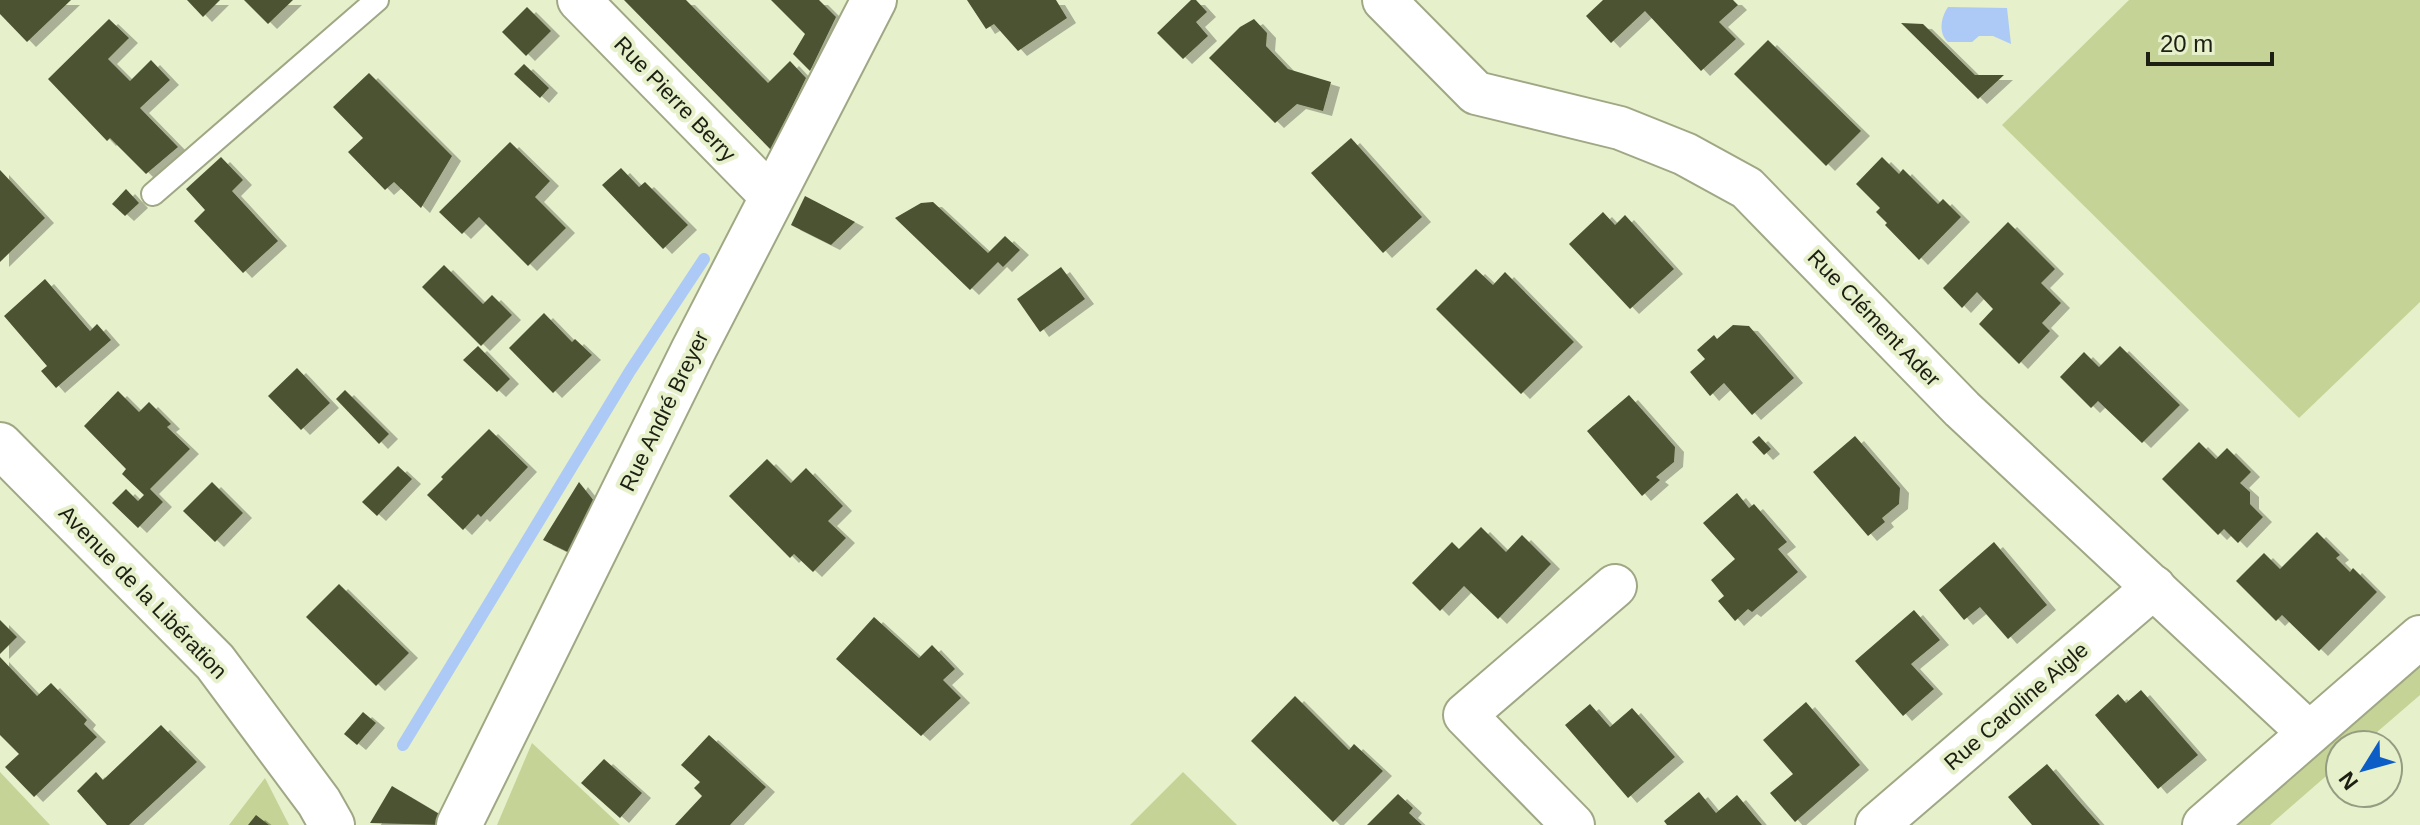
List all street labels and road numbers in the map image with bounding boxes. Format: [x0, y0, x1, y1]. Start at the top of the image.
street label: Rue Pierre Berry [609, 31, 741, 167]
street label: Rue Clément Ader [1803, 245, 1945, 391]
street label: Rue André Breyer [614, 327, 714, 495]
street label: Avenue de la Libération [54, 500, 232, 684]
street label: Rue Caroline Aigle [1939, 637, 2093, 775]

